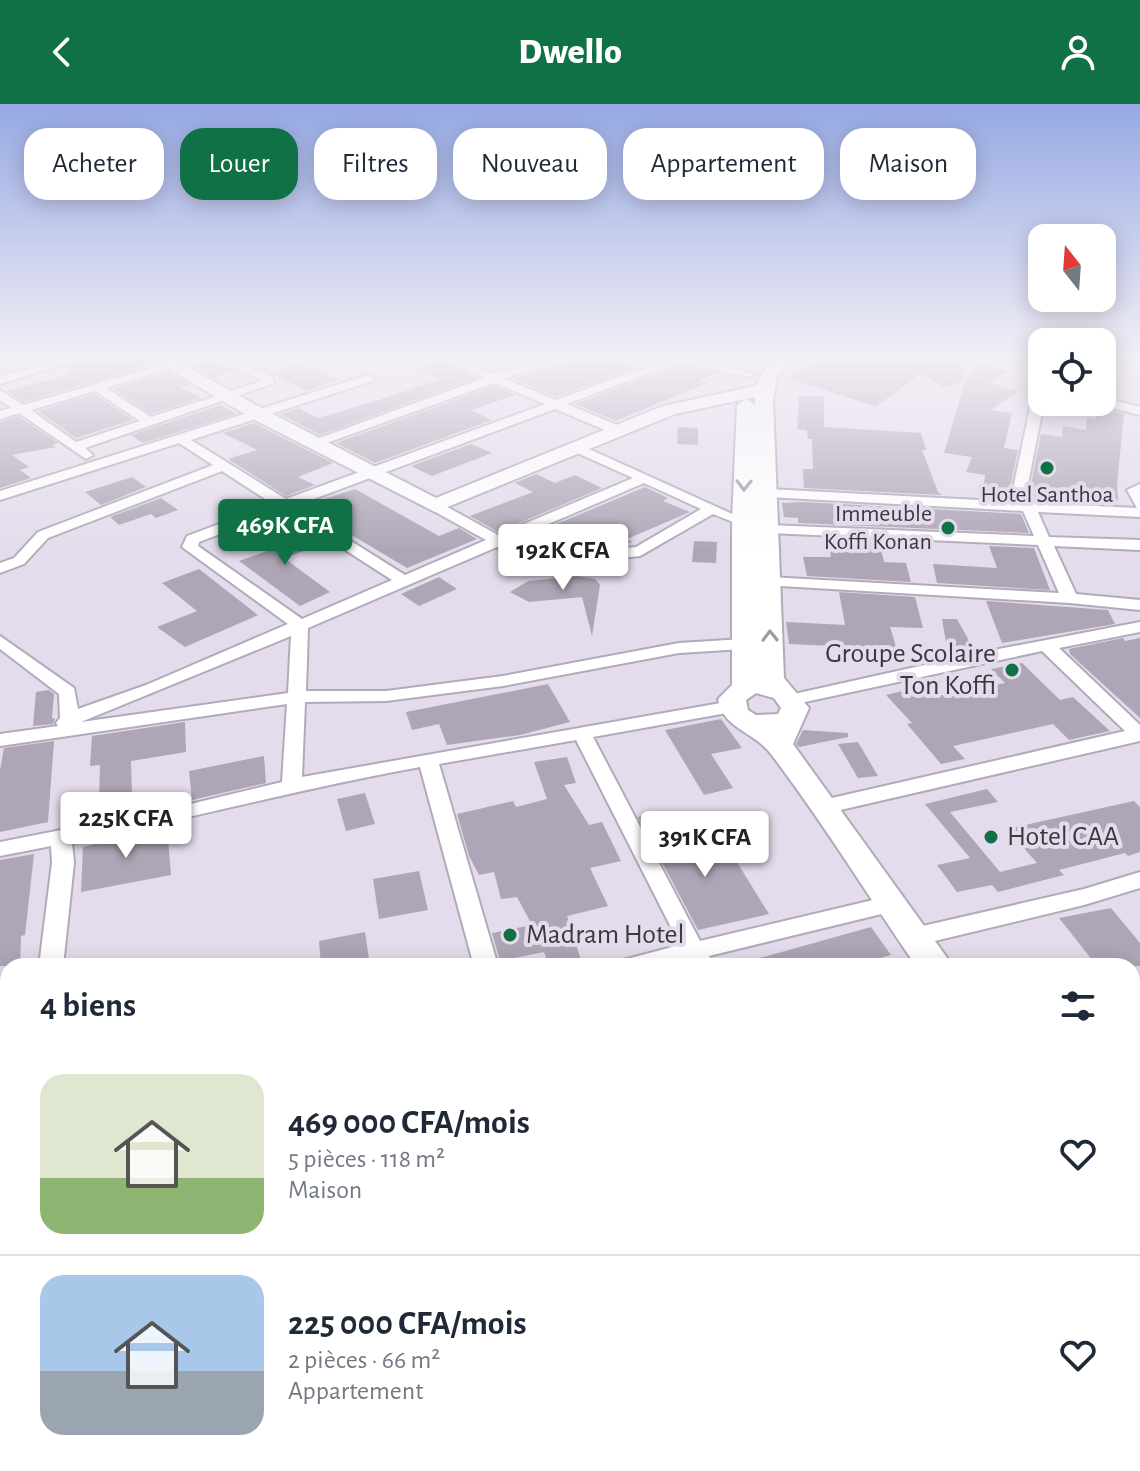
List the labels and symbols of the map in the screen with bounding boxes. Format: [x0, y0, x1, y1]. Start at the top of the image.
north arrow [1028, 224, 1116, 312]
marker: Hotel Santhoa [1038, 459, 1056, 477]
one-way arrow [735, 479, 753, 492]
place label: Hotel Santhoa [980, 483, 1114, 507]
pin: 469K CFA [202, 499, 368, 567]
place label: Immeuble Koffi Konan [824, 502, 932, 554]
marker: Immeuble Koffi Konan [939, 519, 957, 537]
pin: 192K CFA [480, 524, 646, 592]
one-way arrow [761, 629, 779, 642]
place label: Groupe Scolaire Ton Koffi [825, 640, 996, 700]
marker: Groupe Scolaire Ton Koffi [1003, 661, 1021, 679]
pin: 225K CFA [43, 792, 209, 860]
pin: 391K CFA [622, 811, 788, 879]
place label: Hotel CAA [1007, 823, 1119, 851]
marker: Hotel CAA [982, 828, 1000, 846]
place label: Madram Hotel [526, 921, 684, 949]
marker: Madram Hotel [501, 926, 519, 944]

